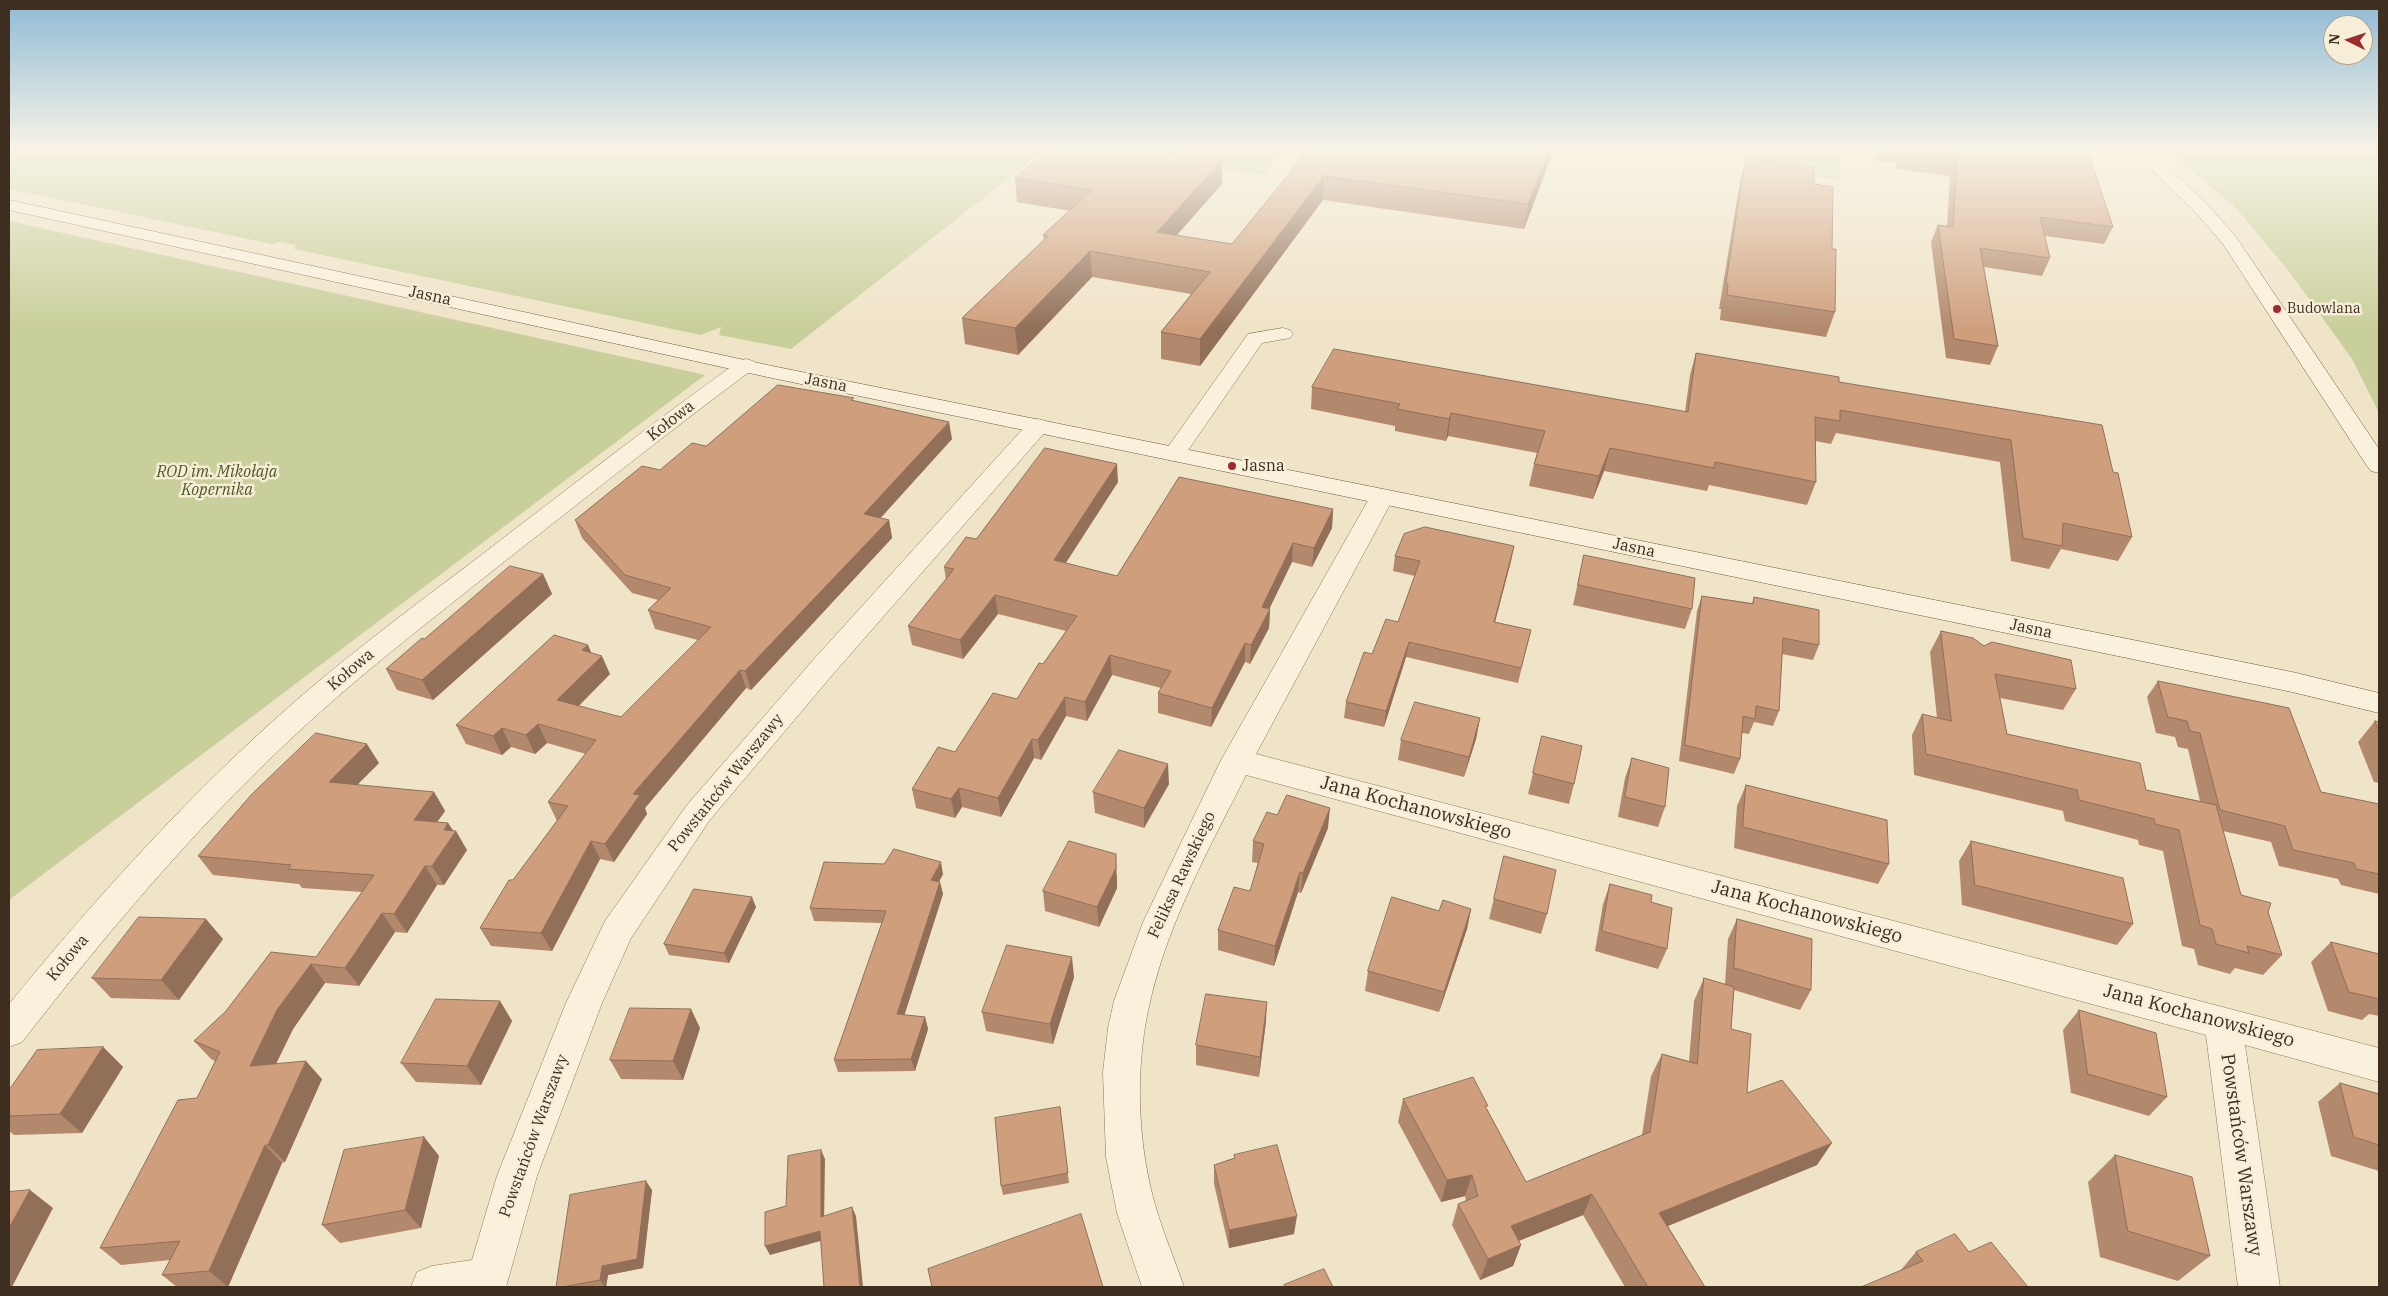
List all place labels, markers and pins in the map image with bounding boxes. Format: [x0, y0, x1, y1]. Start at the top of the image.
place label: Budowlana [2287, 301, 2361, 317]
marker: Budowlana [2271, 303, 2283, 315]
place label: Jasna [1242, 456, 1285, 476]
marker: Jasna [1226, 460, 1238, 472]

